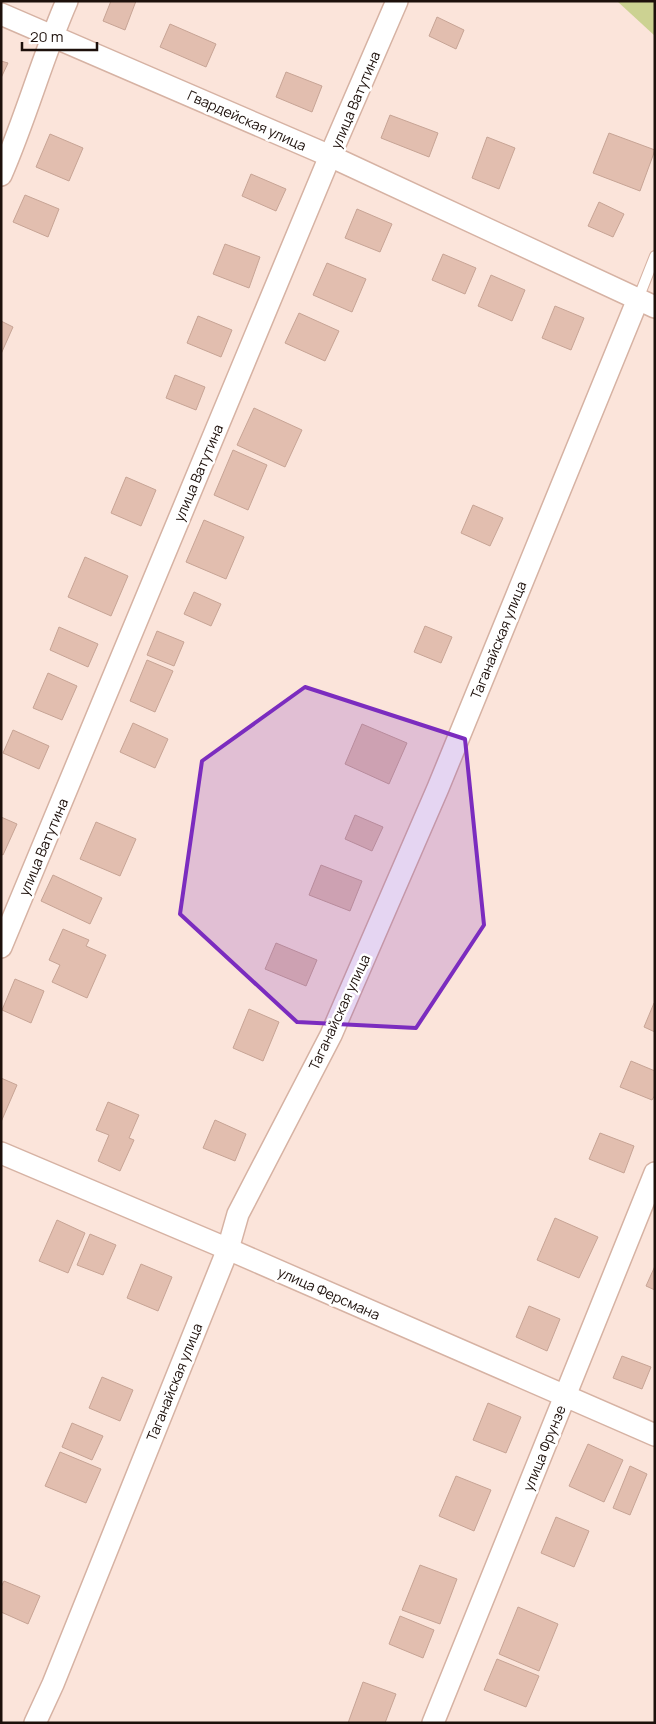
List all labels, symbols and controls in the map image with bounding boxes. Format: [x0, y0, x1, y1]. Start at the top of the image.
scale bar [22, 20, 98, 52]
text: 20 m [30, 26, 63, 47]
street label: улица Ватутина [326, 48, 384, 152]
street label: Гвардейская улица [185, 85, 309, 155]
street label: улица Ватутина [169, 421, 227, 525]
street label: Таганайская улица [466, 578, 530, 702]
street label: улица Ватутина [14, 795, 72, 899]
street label: Таганайская улица [304, 951, 374, 1073]
street label: улица Ферсмана [275, 1262, 383, 1324]
street label: Таганайская улица [142, 1320, 206, 1444]
street label: улица Фрунзе [518, 1402, 570, 1494]

